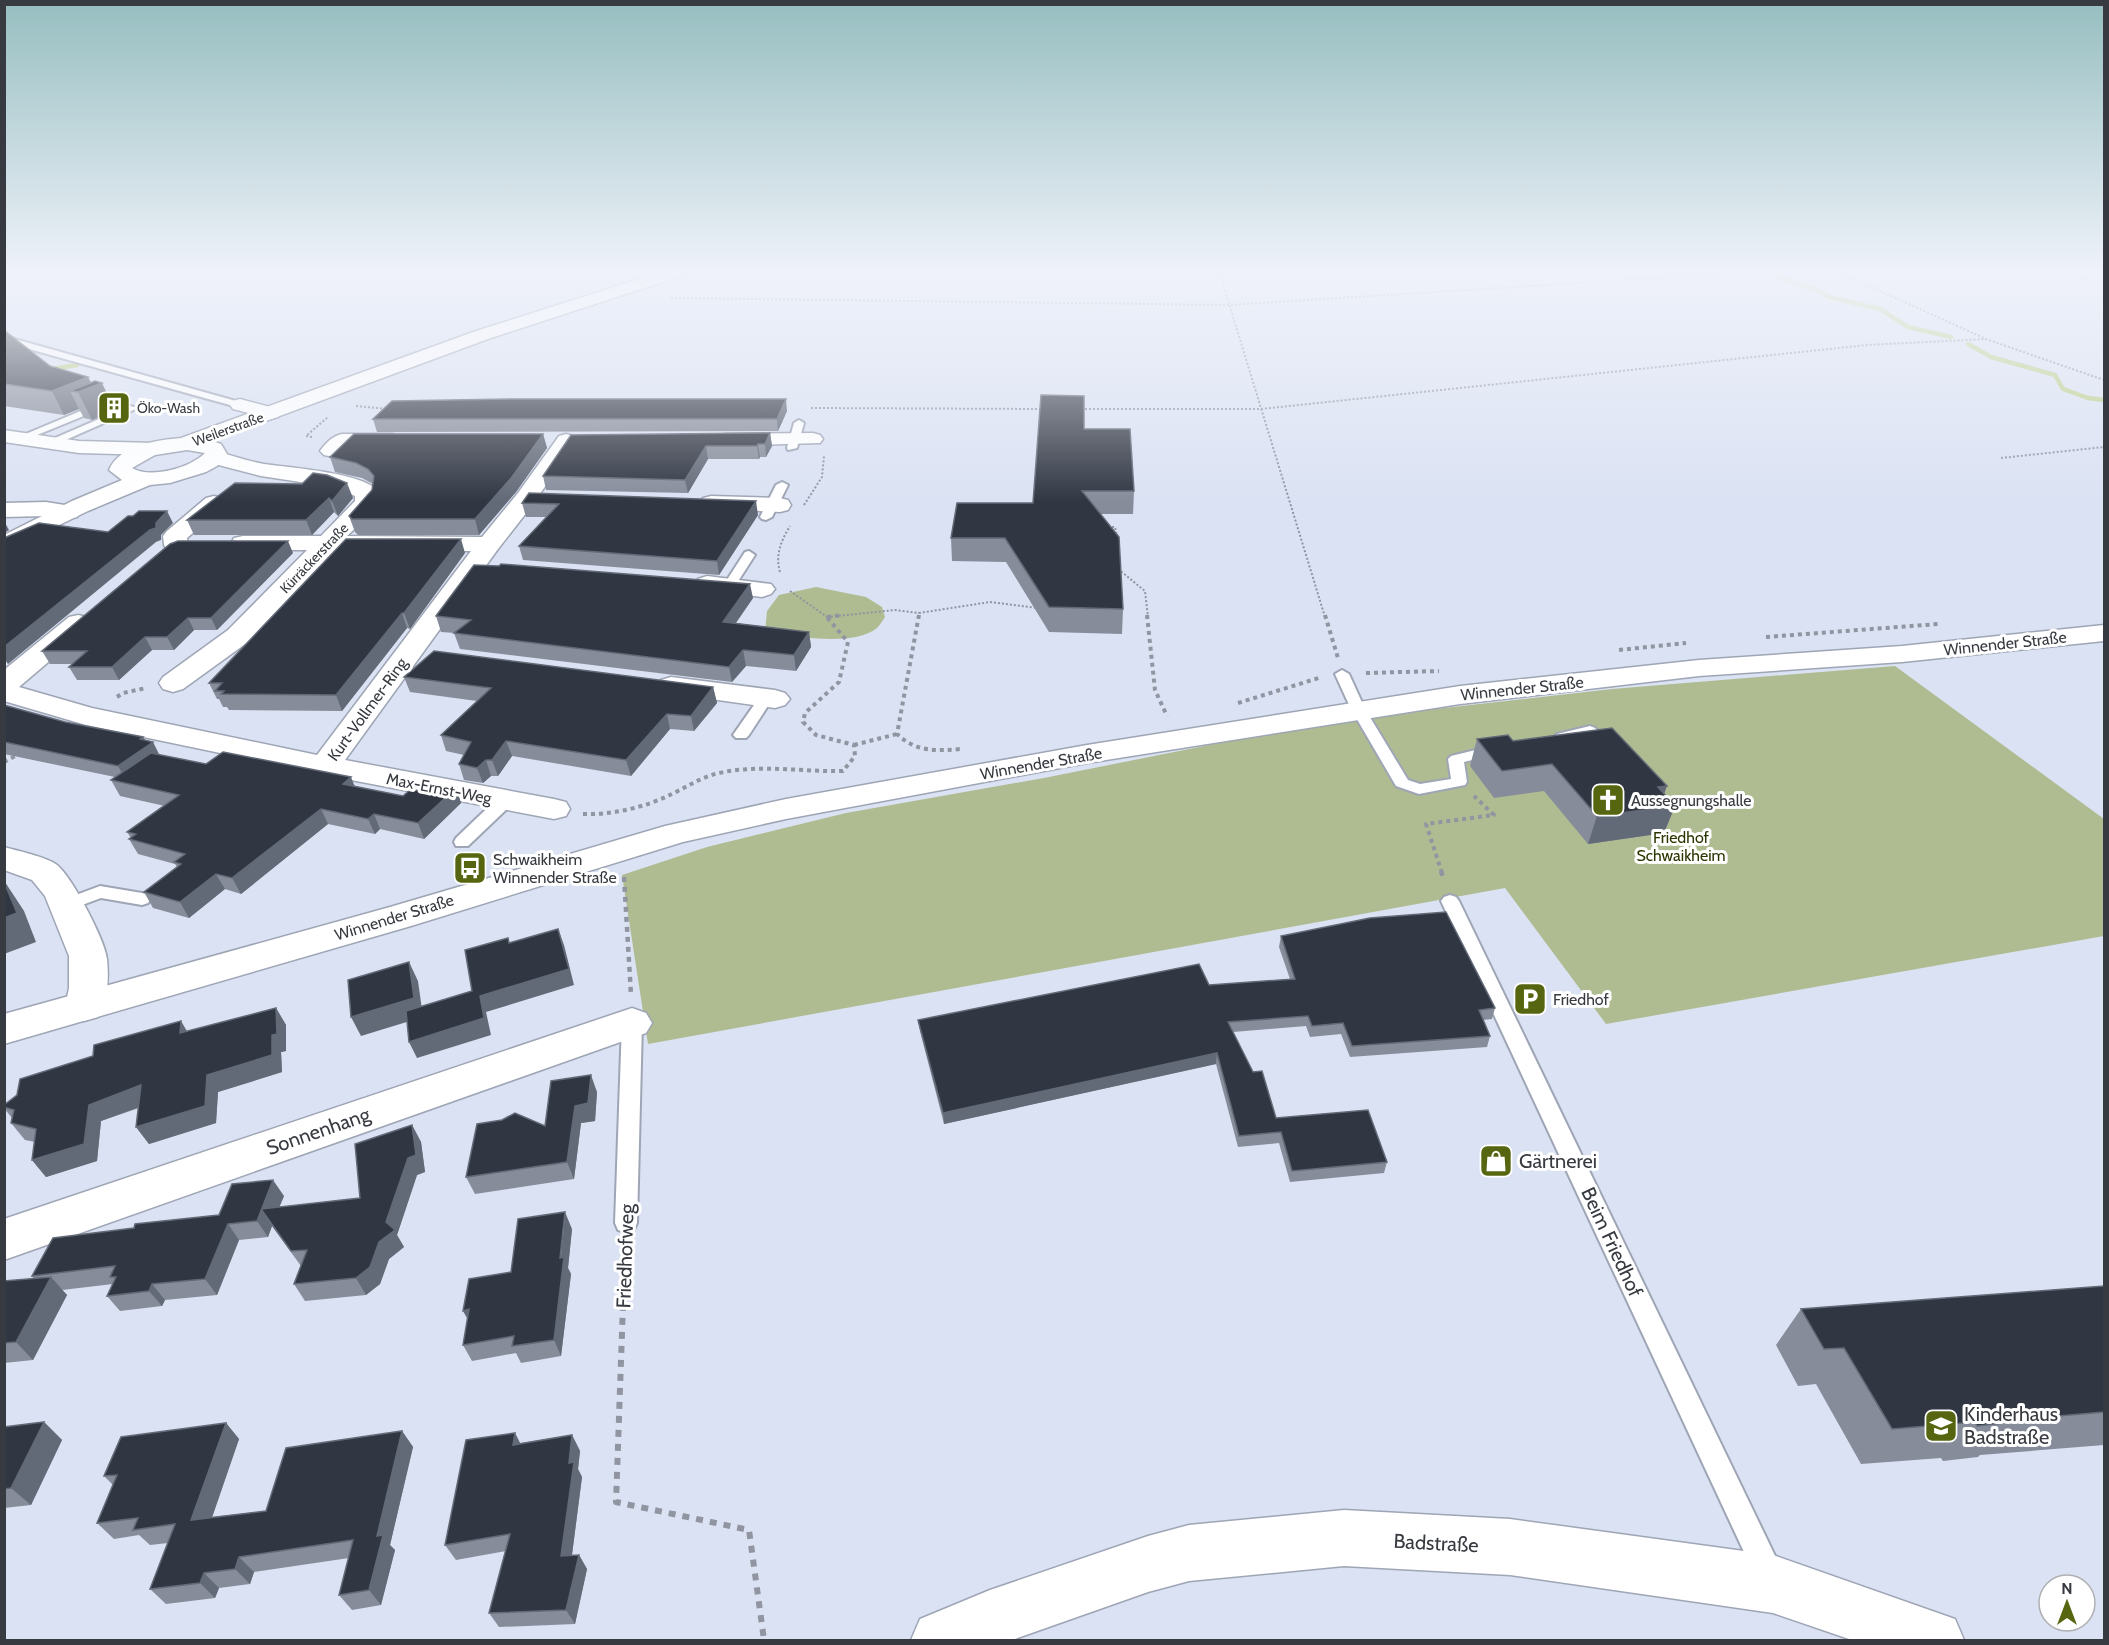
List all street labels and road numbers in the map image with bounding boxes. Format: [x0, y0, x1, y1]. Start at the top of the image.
street label: Weilerstraße [190, 408, 266, 450]
street label: Kürräckerstraße [276, 519, 352, 597]
street label: Winnender Straße [1943, 628, 2068, 659]
street label: Kurt-Vollmer-Ring [324, 653, 412, 765]
street label: Winnender Straße [1460, 673, 1585, 704]
street label: Winnender Straße [979, 743, 1104, 784]
street label: Max-Ernst-Weg [385, 769, 494, 808]
street label: Winnender Straße [332, 890, 456, 945]
street label: Sonnenhang [263, 1102, 374, 1160]
street label: Beim Friedhof [1576, 1183, 1648, 1301]
street label: Friedhofweg [611, 1202, 639, 1309]
street label: Badstraße [1393, 1529, 1479, 1557]

